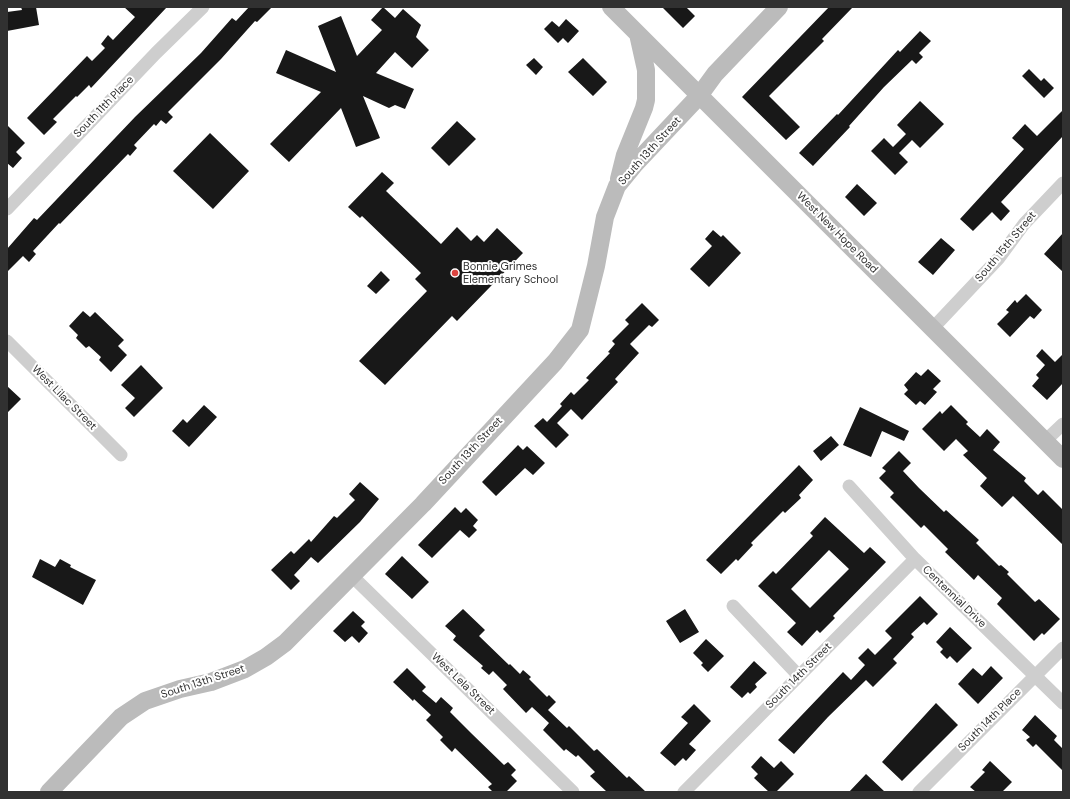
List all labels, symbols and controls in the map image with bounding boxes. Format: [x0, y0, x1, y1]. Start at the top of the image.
street label: South 11th Place [71, 73, 137, 141]
street label: South 13th Street [616, 114, 684, 188]
street label: West New Hope Road [794, 190, 880, 276]
street label: South 15th Street [973, 209, 1039, 285]
place label: Bonnie Grimes Elementary School [463, 260, 558, 286]
marker: Bonnie Grimes Elementary School [450, 268, 460, 278]
street label: West Lilac Street [29, 363, 99, 433]
street label: South 13th Street [436, 415, 506, 487]
street label: Centennial Drive [919, 563, 989, 631]
street label: South 14th Street [763, 640, 835, 712]
street label: West Lela Street [428, 650, 498, 718]
street label: South 13th Street [159, 662, 247, 702]
street label: South 14th Place [956, 686, 1024, 754]

